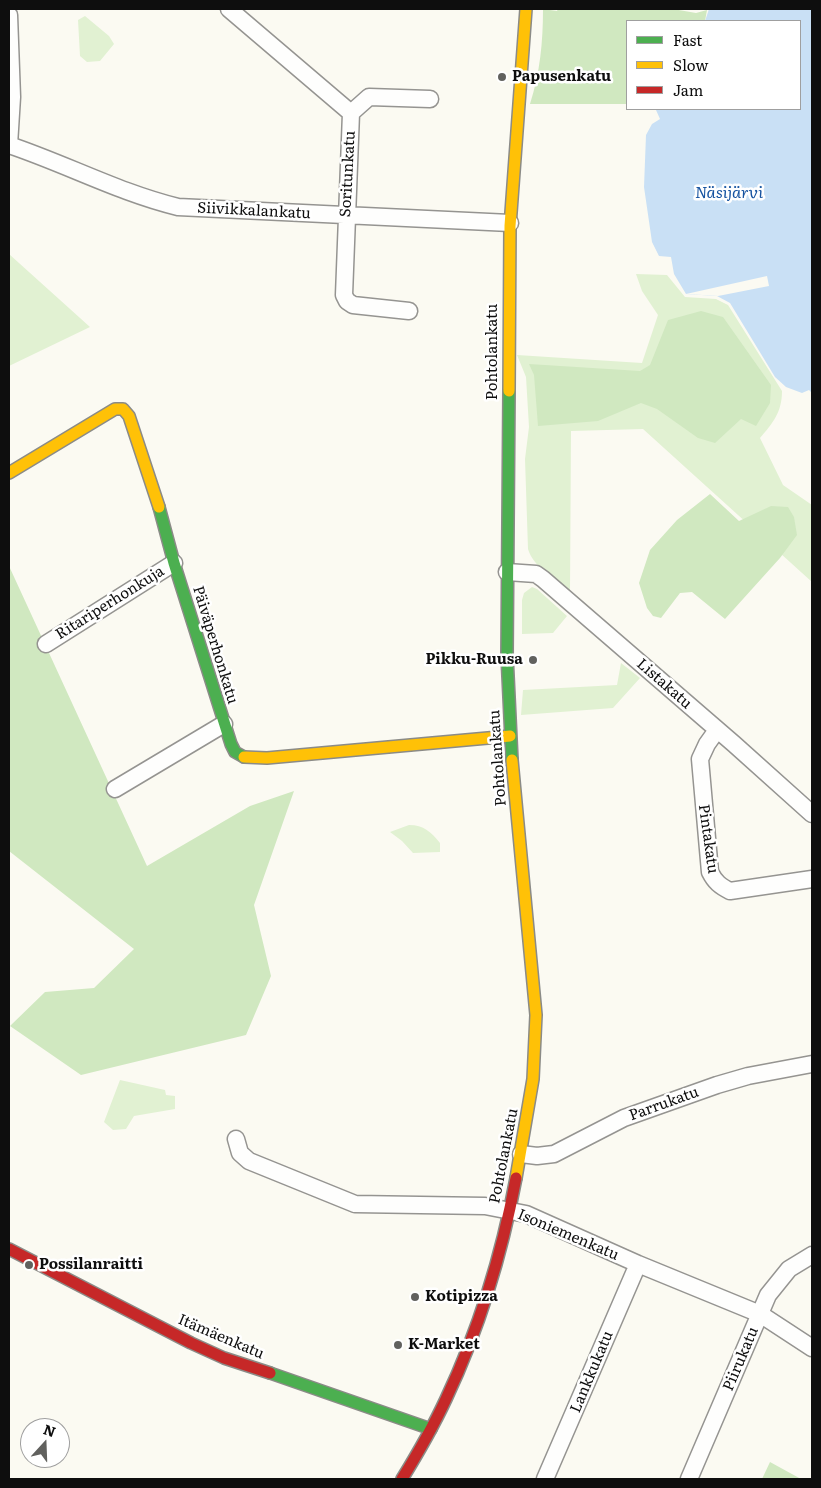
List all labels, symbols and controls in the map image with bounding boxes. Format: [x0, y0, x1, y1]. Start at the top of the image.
legend [626, 20, 801, 110]
text: Fast [673, 28, 702, 51]
text: Slow [673, 53, 708, 76]
place label: Papusenkatu [512, 68, 611, 86]
marker: Papusenkatu [496, 71, 508, 83]
text: Jam [673, 78, 703, 101]
street label: Soritunkatu [337, 130, 359, 218]
water label: Näsijärvi [695, 183, 763, 203]
street label: Siivikkalankatu [197, 199, 311, 223]
street label: Pohtolankatu [484, 304, 502, 400]
street label: Ritariperhonkuja [52, 562, 168, 644]
street label: Päiväperhonkatu [188, 584, 242, 706]
place label: Pikku-Ruusa [426, 651, 523, 669]
marker: Pikku-Ruusa [527, 654, 539, 666]
street label: Listakatu [633, 655, 695, 713]
street label: Pohtolankatu [486, 709, 510, 807]
street label: Pintakatu [694, 803, 722, 875]
street label: Parrukatu [627, 1083, 701, 1125]
street label: Pohtolankatu [486, 1107, 522, 1205]
street label: Isoniemenkatu [515, 1206, 621, 1264]
place label: Possilanraitti [39, 1256, 143, 1274]
marker: Possilanraitti [23, 1259, 35, 1271]
place label: Kotipizza [425, 1288, 498, 1306]
marker: Kotipizza [409, 1291, 421, 1303]
street label: Itämäenkatu [175, 1311, 267, 1363]
street label: Piirukatu [719, 1324, 763, 1394]
street label: Lankkukatu [567, 1328, 617, 1416]
place label: K-Market [408, 1336, 480, 1354]
marker: K-Market [392, 1339, 404, 1351]
north arrow [20, 1418, 70, 1468]
text: N [41, 1418, 59, 1441]

